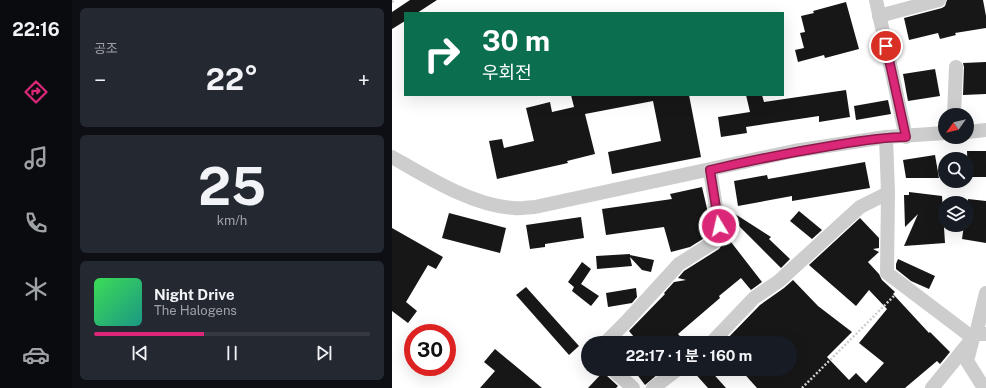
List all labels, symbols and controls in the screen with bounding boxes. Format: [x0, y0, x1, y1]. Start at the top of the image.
text: 22:16 [12, 19, 60, 40]
text: 30 m [482, 24, 550, 57]
icon: right [416, 28, 468, 80]
pin [869, 29, 903, 63]
icon: arrive [875, 35, 897, 57]
text: 공조 [94, 41, 118, 56]
text: 22° [206, 61, 258, 97]
text: 우회전 [482, 62, 532, 83]
text: − [94, 67, 106, 93]
text: + [358, 67, 370, 93]
icon: directions [22, 78, 50, 106]
north arrow [938, 108, 974, 144]
map controls [938, 108, 974, 232]
icon: music [22, 144, 50, 172]
button: search [938, 152, 974, 188]
text: 25 [198, 156, 266, 217]
button: layers [938, 196, 974, 232]
position arrow [698, 205, 740, 247]
icon: phone [22, 209, 50, 237]
text: km/h [217, 213, 247, 228]
icon: climate [22, 275, 50, 303]
text: Night Drive [154, 286, 235, 303]
text: The Halogens [154, 303, 237, 318]
speed limit sign: 30 [404, 324, 456, 376]
icon: car [22, 341, 50, 369]
icon: previous [129, 342, 151, 364]
icon: pause [221, 342, 243, 364]
icon: next [313, 342, 335, 364]
text: 22:17 · 1 분 · 160 m [626, 347, 752, 364]

